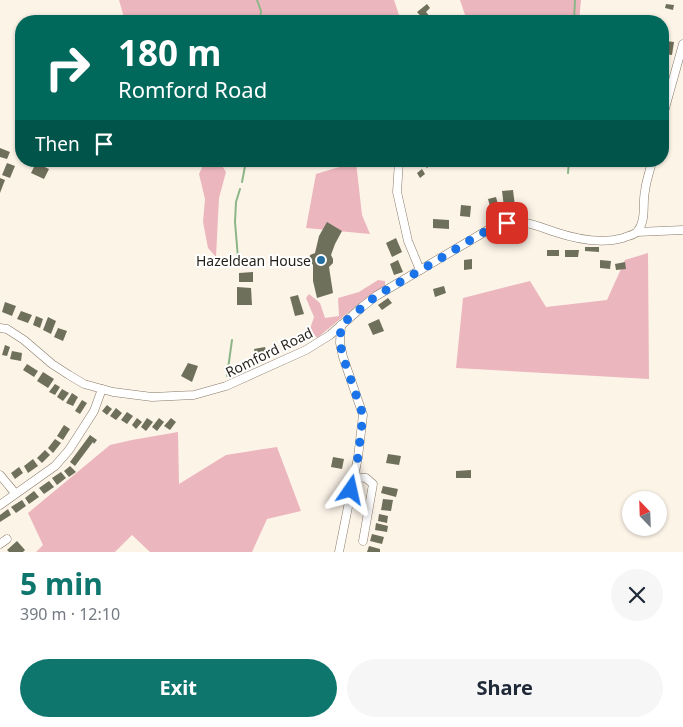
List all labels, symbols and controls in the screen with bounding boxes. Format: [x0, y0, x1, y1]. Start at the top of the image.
text: 180 m [118, 29, 221, 76]
icon: right [35, 35, 100, 100]
text: Romford Road [118, 74, 267, 104]
icon: arrive [90, 130, 118, 158]
text: Then [35, 131, 80, 157]
pin [486, 202, 528, 244]
icon: arrive [493, 209, 521, 237]
place label: Hazeldean House [196, 251, 311, 270]
marker: Hazeldean House [315, 254, 327, 266]
street label: Romford Road [222, 323, 316, 381]
position arrow [324, 463, 376, 515]
north arrow [622, 491, 668, 536]
map controls [622, 491, 667, 536]
text: 5 min [20, 563, 103, 604]
button: close [611, 569, 663, 621]
text: 390 m · 12:10 [20, 603, 120, 625]
button: Exit [20, 659, 337, 717]
button: Share [347, 659, 663, 717]

